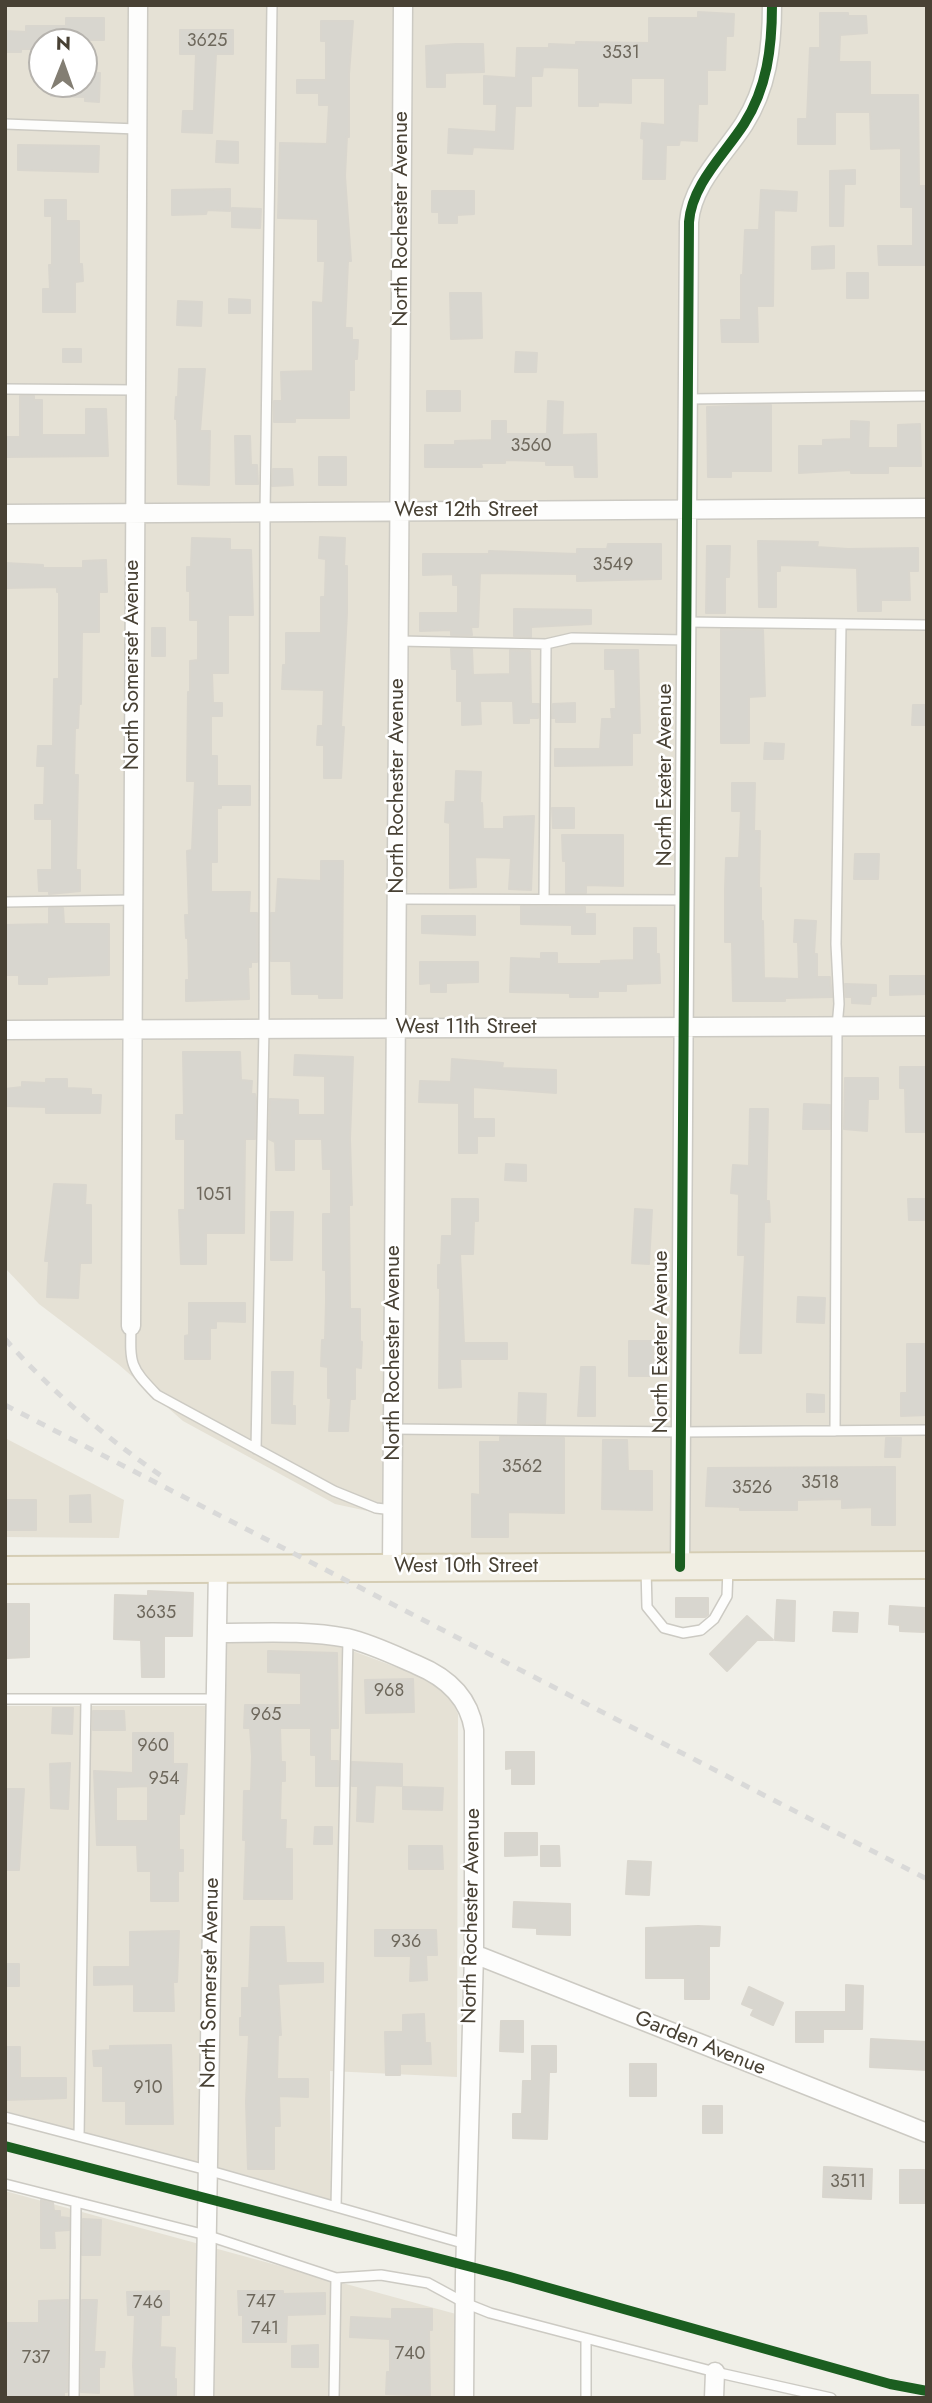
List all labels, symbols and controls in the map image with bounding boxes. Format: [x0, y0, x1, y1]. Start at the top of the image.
north arrow [28, 28, 98, 98]
text: N [56, 30, 71, 57]
house number: 3625 [187, 31, 227, 53]
house number: 3531 [602, 43, 640, 65]
street label: North Rochester Avenue [389, 111, 415, 327]
house number: 3560 [510, 436, 552, 458]
street label: West 12th Street [394, 498, 538, 524]
house number: 3549 [593, 555, 633, 577]
street label: North Somerset Avenue [120, 560, 146, 770]
street label: North Rochester Avenue [385, 678, 411, 894]
street label: North Exeter Avenue [653, 684, 679, 866]
street label: West 11th Street [395, 1015, 537, 1041]
house number: 1051 [195, 1185, 233, 1207]
street label: North Rochester Avenue [381, 1245, 407, 1461]
street label: North Exeter Avenue [649, 1251, 675, 1433]
house number: 3562 [502, 1457, 542, 1479]
house number: 3518 [801, 1473, 839, 1495]
house number: 3526 [732, 1478, 772, 1500]
street label: West 10th Street [394, 1554, 538, 1580]
house number: 3635 [136, 1603, 176, 1625]
house number: 968 [374, 1681, 404, 1703]
house number: 965 [251, 1705, 281, 1727]
house number: 960 [137, 1736, 169, 1758]
house number: 954 [148, 1769, 180, 1791]
street label: North Rochester Avenue [458, 1808, 486, 2024]
street label: North Somerset Avenue [197, 1877, 225, 2089]
house number: 936 [391, 1932, 421, 1954]
street label: Garden Avenue [631, 2006, 769, 2082]
house number: 910 [133, 2078, 163, 2100]
house number: 3511 [830, 2172, 866, 2194]
house number: 747 [246, 2292, 276, 2314]
house number: 746 [133, 2293, 163, 2315]
house number: 741 [251, 2319, 279, 2341]
house number: 740 [395, 2344, 425, 2366]
house number: 737 [22, 2348, 50, 2370]

